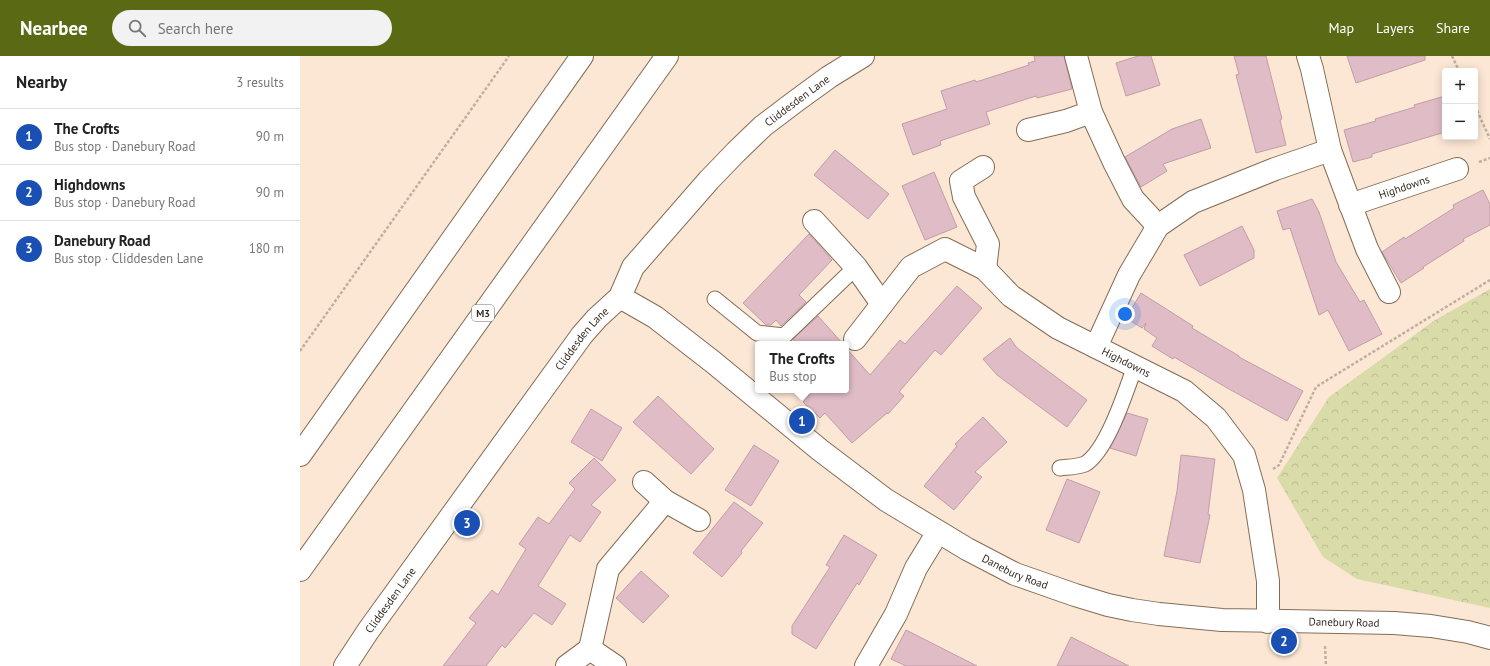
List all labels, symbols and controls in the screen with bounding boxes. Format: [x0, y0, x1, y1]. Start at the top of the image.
search box [112, 10, 392, 46]
text: Nearbee [20, 16, 88, 40]
icon: search [126, 17, 148, 39]
text: Search here [158, 19, 233, 38]
text: Map [1328, 19, 1354, 37]
text: Layers [1376, 19, 1414, 37]
text: Share [1436, 19, 1470, 37]
map controls [1442, 68, 1478, 140]
button: + [1442, 68, 1478, 104]
text: Nearby [16, 71, 67, 93]
street label: Cliddesden Lane [762, 72, 833, 129]
text: 3 results [236, 74, 284, 91]
button: − [1442, 104, 1478, 140]
text: The Crofts [54, 119, 120, 138]
text: 1 [25, 128, 33, 145]
text: 90 m [256, 128, 284, 145]
text: Bus stop · Danebury Road [54, 138, 195, 155]
street label: Highdowns [1377, 172, 1432, 202]
text: Highdowns [54, 175, 125, 194]
text: 2 [25, 184, 33, 201]
text: 90 m [256, 184, 284, 201]
text: Bus stop · Danebury Road [54, 194, 195, 211]
text: Danebury Road [54, 231, 151, 250]
text: 3 [25, 240, 33, 257]
text: 180 m [249, 240, 284, 257]
text: Bus stop · Cliddesden Lane [54, 250, 203, 267]
street label: Cliddesden Lane [552, 304, 612, 373]
your location [1115, 304, 1135, 324]
road number: M3 [472, 305, 494, 321]
popup [755, 341, 849, 393]
street label: Highdowns [1099, 344, 1153, 380]
text: The Crofts [769, 349, 835, 368]
text: Bus stop [769, 368, 817, 385]
pin: 1 [789, 406, 815, 436]
pin: 3 [454, 508, 480, 538]
street label: Danebury Road [980, 551, 1050, 592]
street label: Cliddesden Lane [362, 564, 419, 636]
street label: Danebury Road [1308, 615, 1380, 630]
pin: 2 [1271, 626, 1297, 656]

